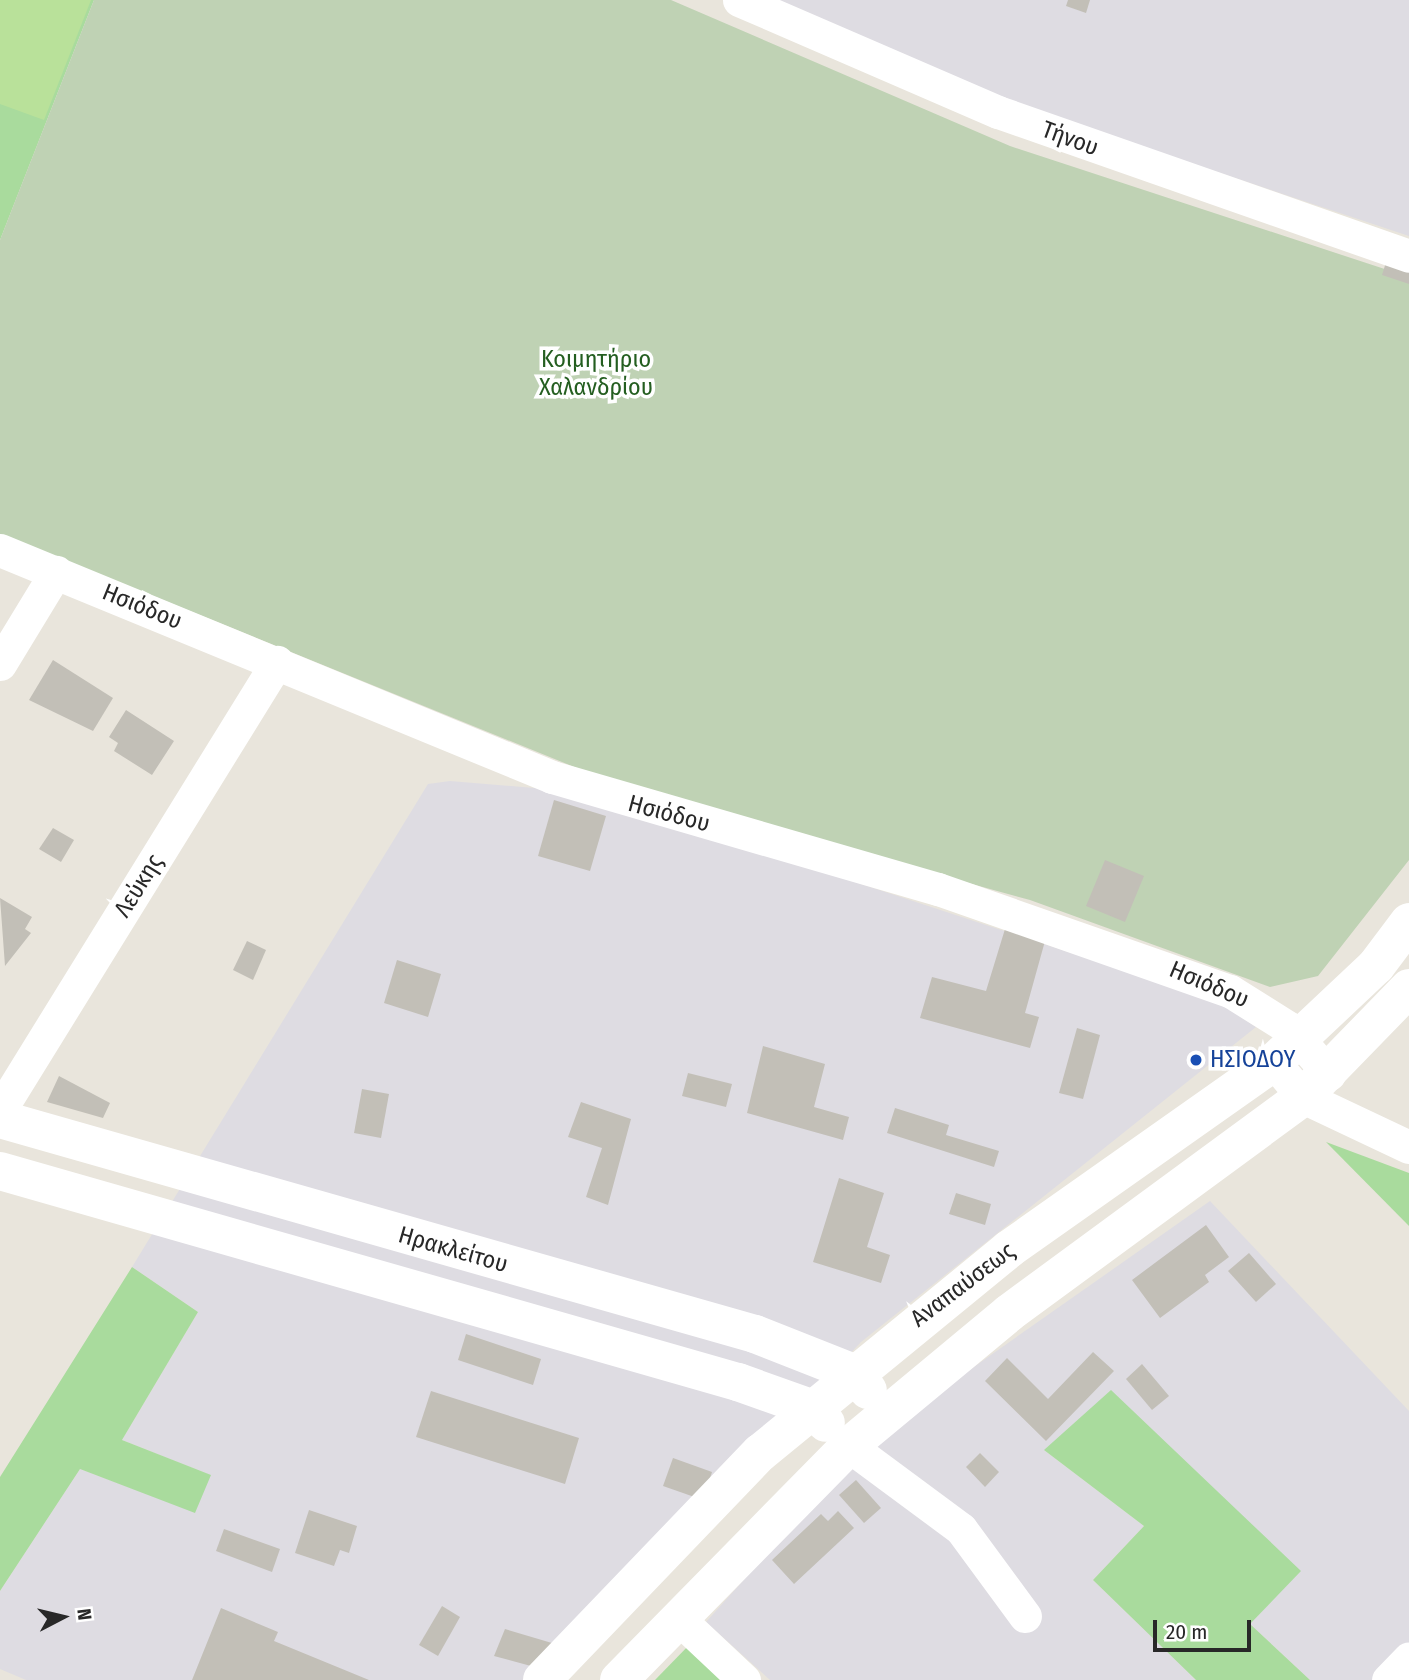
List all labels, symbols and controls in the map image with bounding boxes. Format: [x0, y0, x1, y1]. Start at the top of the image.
street label: Τήνου [1038, 116, 1102, 162]
park label: Κοιμητήριο Χαλανδρίου [539, 346, 653, 402]
street label: Ησιόδου [98, 578, 186, 636]
street label: Ησιόδου [625, 789, 713, 839]
street label: Λεύκης [108, 849, 170, 923]
street label: Ησιόδου [1165, 955, 1253, 1015]
place label: ΗΣΙΟΔΟΥ [1210, 1046, 1295, 1074]
marker: ΗΣΙΟΔΟΥ [1188, 1052, 1204, 1068]
street label: Ηρακλείτου [395, 1221, 511, 1279]
street label: Αναπαύσεως [905, 1237, 1021, 1333]
north arrow [28, 1582, 98, 1652]
scale bar [1157, 1606, 1255, 1650]
text: N [72, 1607, 96, 1621]
text: 20 m [1166, 1619, 1207, 1645]

